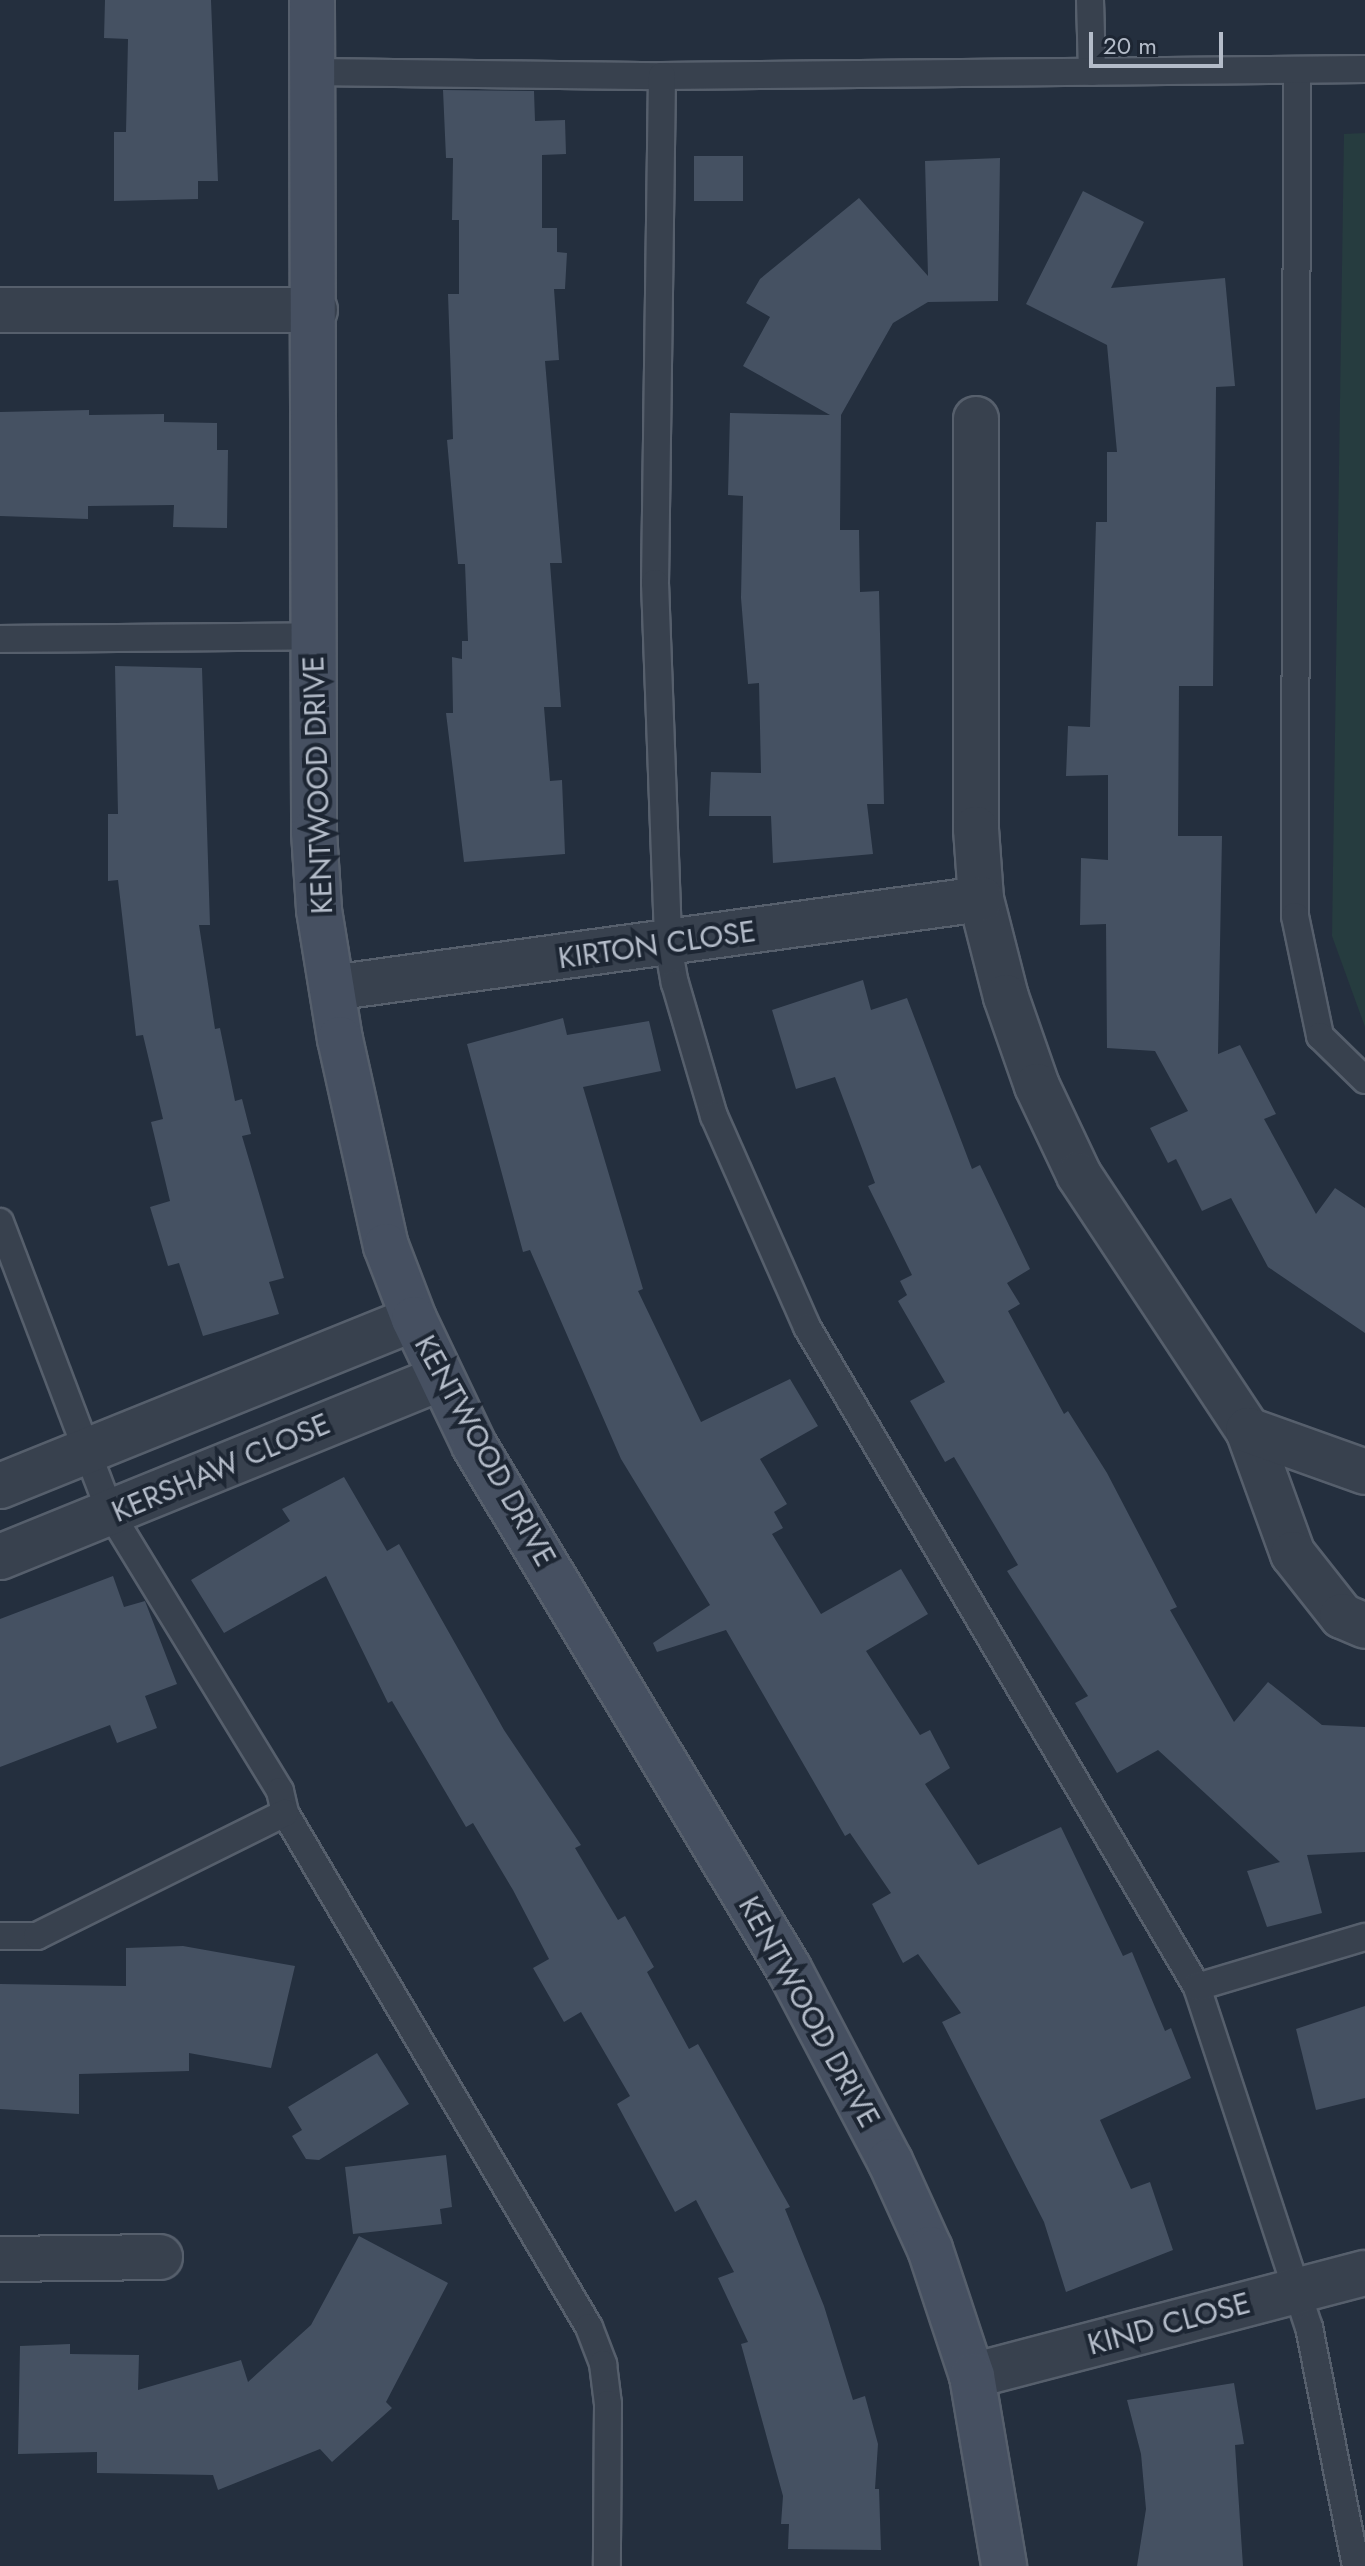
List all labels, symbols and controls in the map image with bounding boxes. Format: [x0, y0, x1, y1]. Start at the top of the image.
scale bar [1093, 16, 1227, 66]
text: 20 m [1103, 28, 1157, 63]
street label: KENTWOOD DRIVE [296, 655, 340, 915]
street label: KIRTON CLOSE [556, 913, 758, 977]
street label: KENTWOOD DRIVE [407, 1329, 563, 1573]
street label: KERSHAW CLOSE [107, 1406, 335, 1530]
street label: KENTWOOD DRIVE [731, 1890, 887, 2134]
street label: KIND CLOSE [1084, 2285, 1254, 2363]

